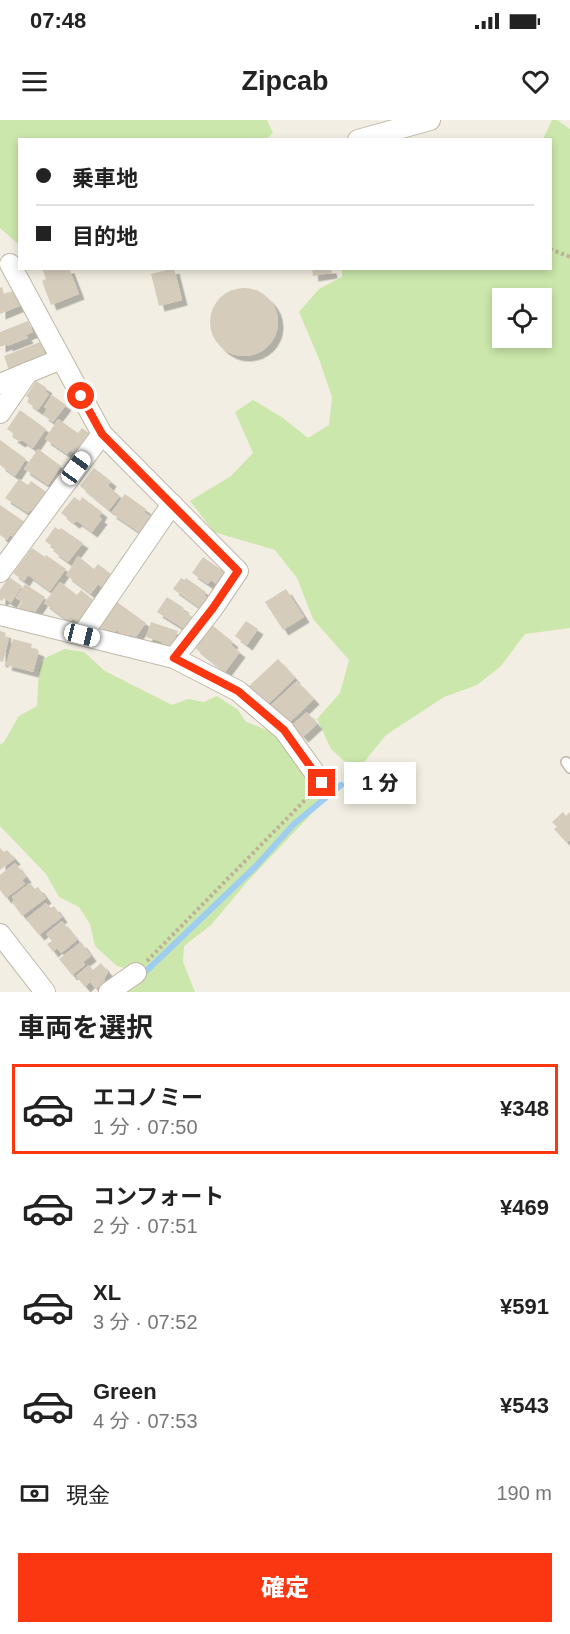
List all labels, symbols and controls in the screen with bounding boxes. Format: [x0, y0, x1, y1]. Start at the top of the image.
text: 07:48 [30, 8, 86, 33]
icon: menu [18, 65, 51, 98]
icon: heart [519, 65, 552, 98]
text: Zipcab [241, 66, 329, 96]
text: 乗車地 [72, 166, 138, 191]
text: 目的地 [72, 224, 138, 249]
map controls [492, 288, 552, 348]
button: locate [492, 288, 552, 348]
route start [67, 382, 94, 409]
car [58, 448, 94, 488]
car [62, 622, 102, 648]
callout: 1 分 [343, 762, 415, 804]
route end [308, 769, 335, 796]
text: 1 分 [362, 772, 398, 794]
text: 車両を選択 [18, 1013, 153, 1043]
icon: car [21, 1082, 75, 1136]
text: エコノミー [93, 1085, 203, 1110]
text: ¥348 [500, 1096, 549, 1121]
text: 1 分 · 07:50 [93, 1116, 198, 1138]
icon: car [21, 1181, 75, 1235]
text: コンフォート [93, 1184, 224, 1209]
text: ¥469 [500, 1195, 549, 1220]
text: 2 分 · 07:51 [93, 1215, 198, 1237]
icon: car [21, 1280, 75, 1334]
text: XL [93, 1280, 121, 1305]
text: ¥591 [500, 1294, 549, 1319]
text: 3 分 · 07:52 [93, 1311, 198, 1333]
icon: car [21, 1379, 75, 1433]
text: Green [93, 1379, 157, 1404]
text: ¥543 [500, 1393, 549, 1418]
text: 4 分 · 07:53 [93, 1410, 198, 1432]
icon: cash [18, 1477, 51, 1510]
text: 190 m [496, 1482, 552, 1504]
text: 現金 [66, 1483, 110, 1508]
button: 確定 [18, 1553, 552, 1622]

